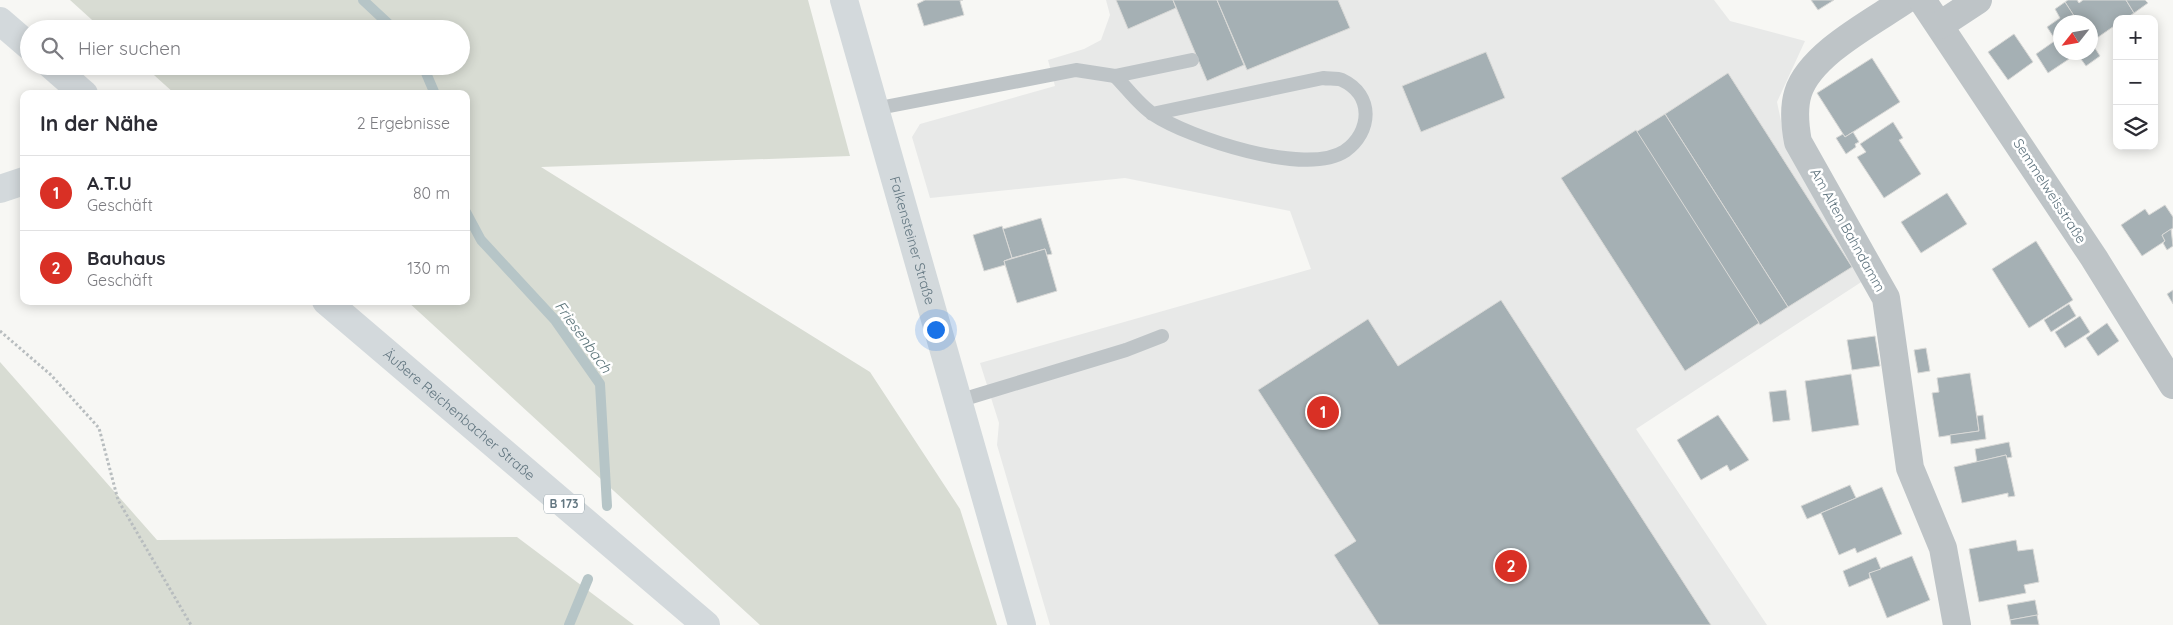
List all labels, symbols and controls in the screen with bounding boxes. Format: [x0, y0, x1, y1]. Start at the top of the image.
north arrow [2053, 15, 2098, 60]
map controls [2113, 15, 2158, 150]
button: + [2113, 15, 2158, 60]
search box [20, 20, 470, 75]
icon: search [38, 34, 66, 62]
text: Hier suchen [78, 36, 181, 60]
button: − [2113, 60, 2158, 105]
button: layers [2113, 105, 2158, 150]
text: In der Nähe [40, 110, 158, 136]
text: 2 Ergebnisse [357, 113, 450, 133]
street label: Semmelweisstraße [2009, 135, 2091, 247]
street label: Am Alten Bahndamm [1807, 165, 1889, 295]
text: A.T.U [87, 171, 132, 195]
street label: Falkensteiner Straße [886, 174, 939, 307]
text: 1 [53, 183, 59, 203]
text: 80 m [413, 183, 450, 203]
text: Geschäft [87, 195, 153, 215]
text: Bauhaus [87, 246, 166, 270]
text: 2 [51, 258, 61, 278]
text: 130 m [407, 258, 450, 278]
text: Geschäft [87, 270, 153, 290]
water label: Friesenbach [551, 297, 616, 377]
your location [923, 317, 949, 343]
street label: Äußere Reichenbacher Straße [380, 345, 539, 484]
pin: 1 [1307, 393, 1339, 431]
road number: B 173 [544, 494, 584, 514]
pin: 2 [1495, 547, 1527, 585]

